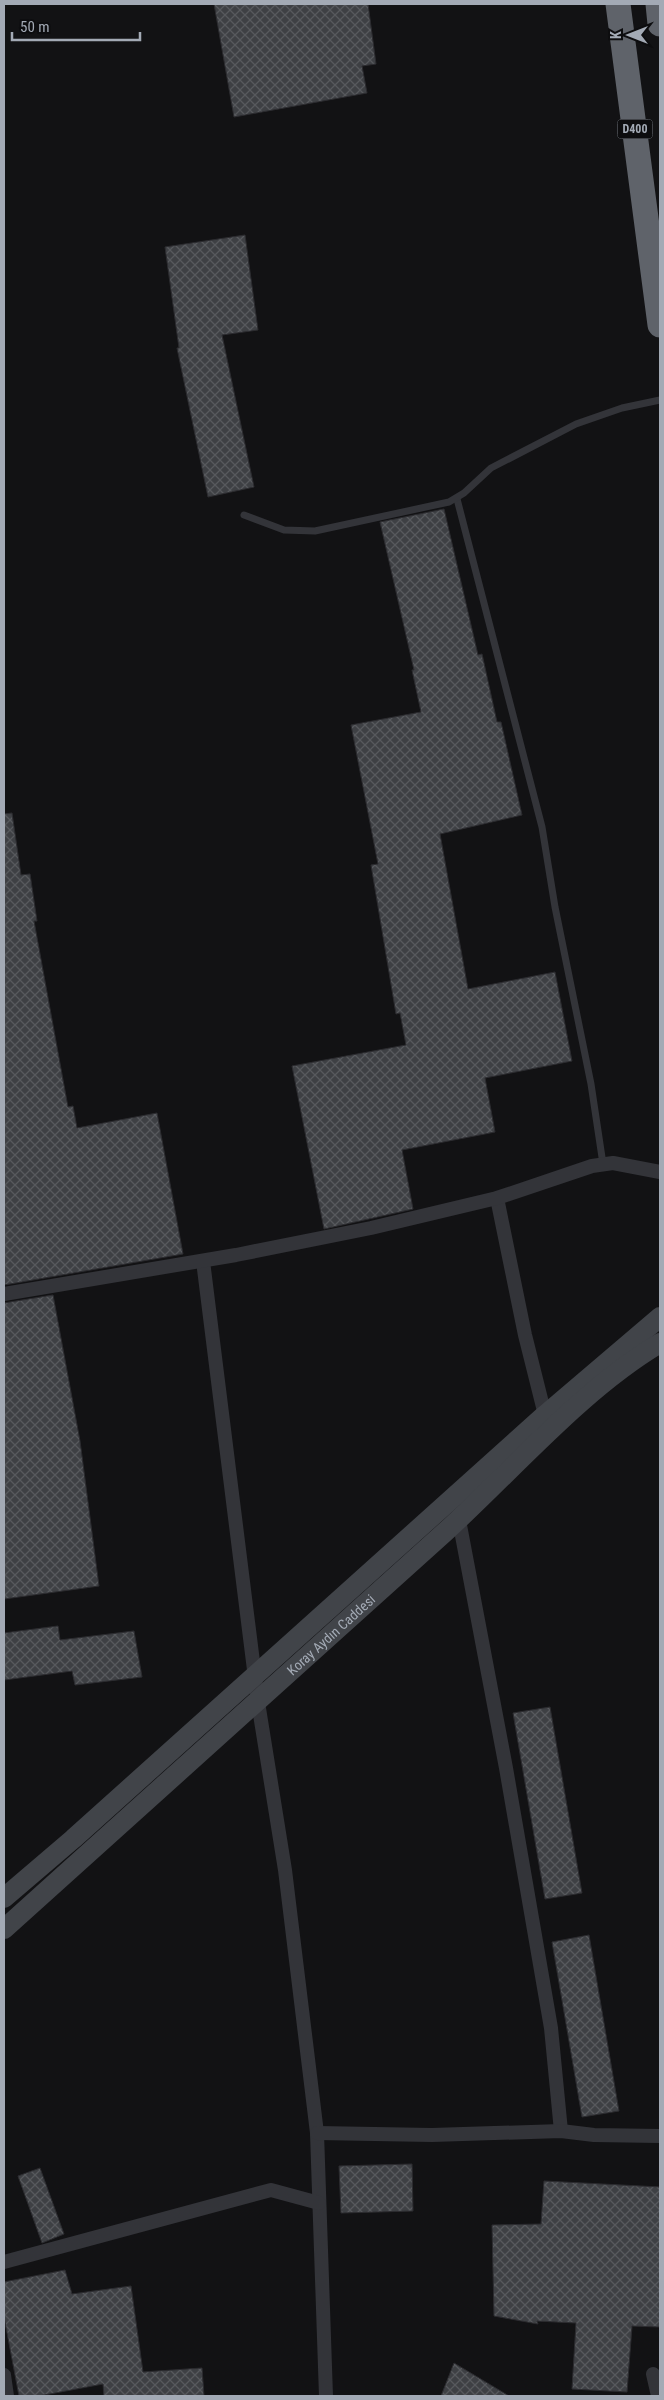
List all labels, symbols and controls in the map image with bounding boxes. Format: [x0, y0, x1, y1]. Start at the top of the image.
scale bar [12, 10, 140, 42]
north arrow [604, 10, 654, 60]
text: 50 m [20, 18, 50, 36]
text: K [608, 31, 624, 39]
road number: D400 [618, 120, 652, 138]
street label: Koray Aydın Caddesi [284, 1591, 378, 1678]

